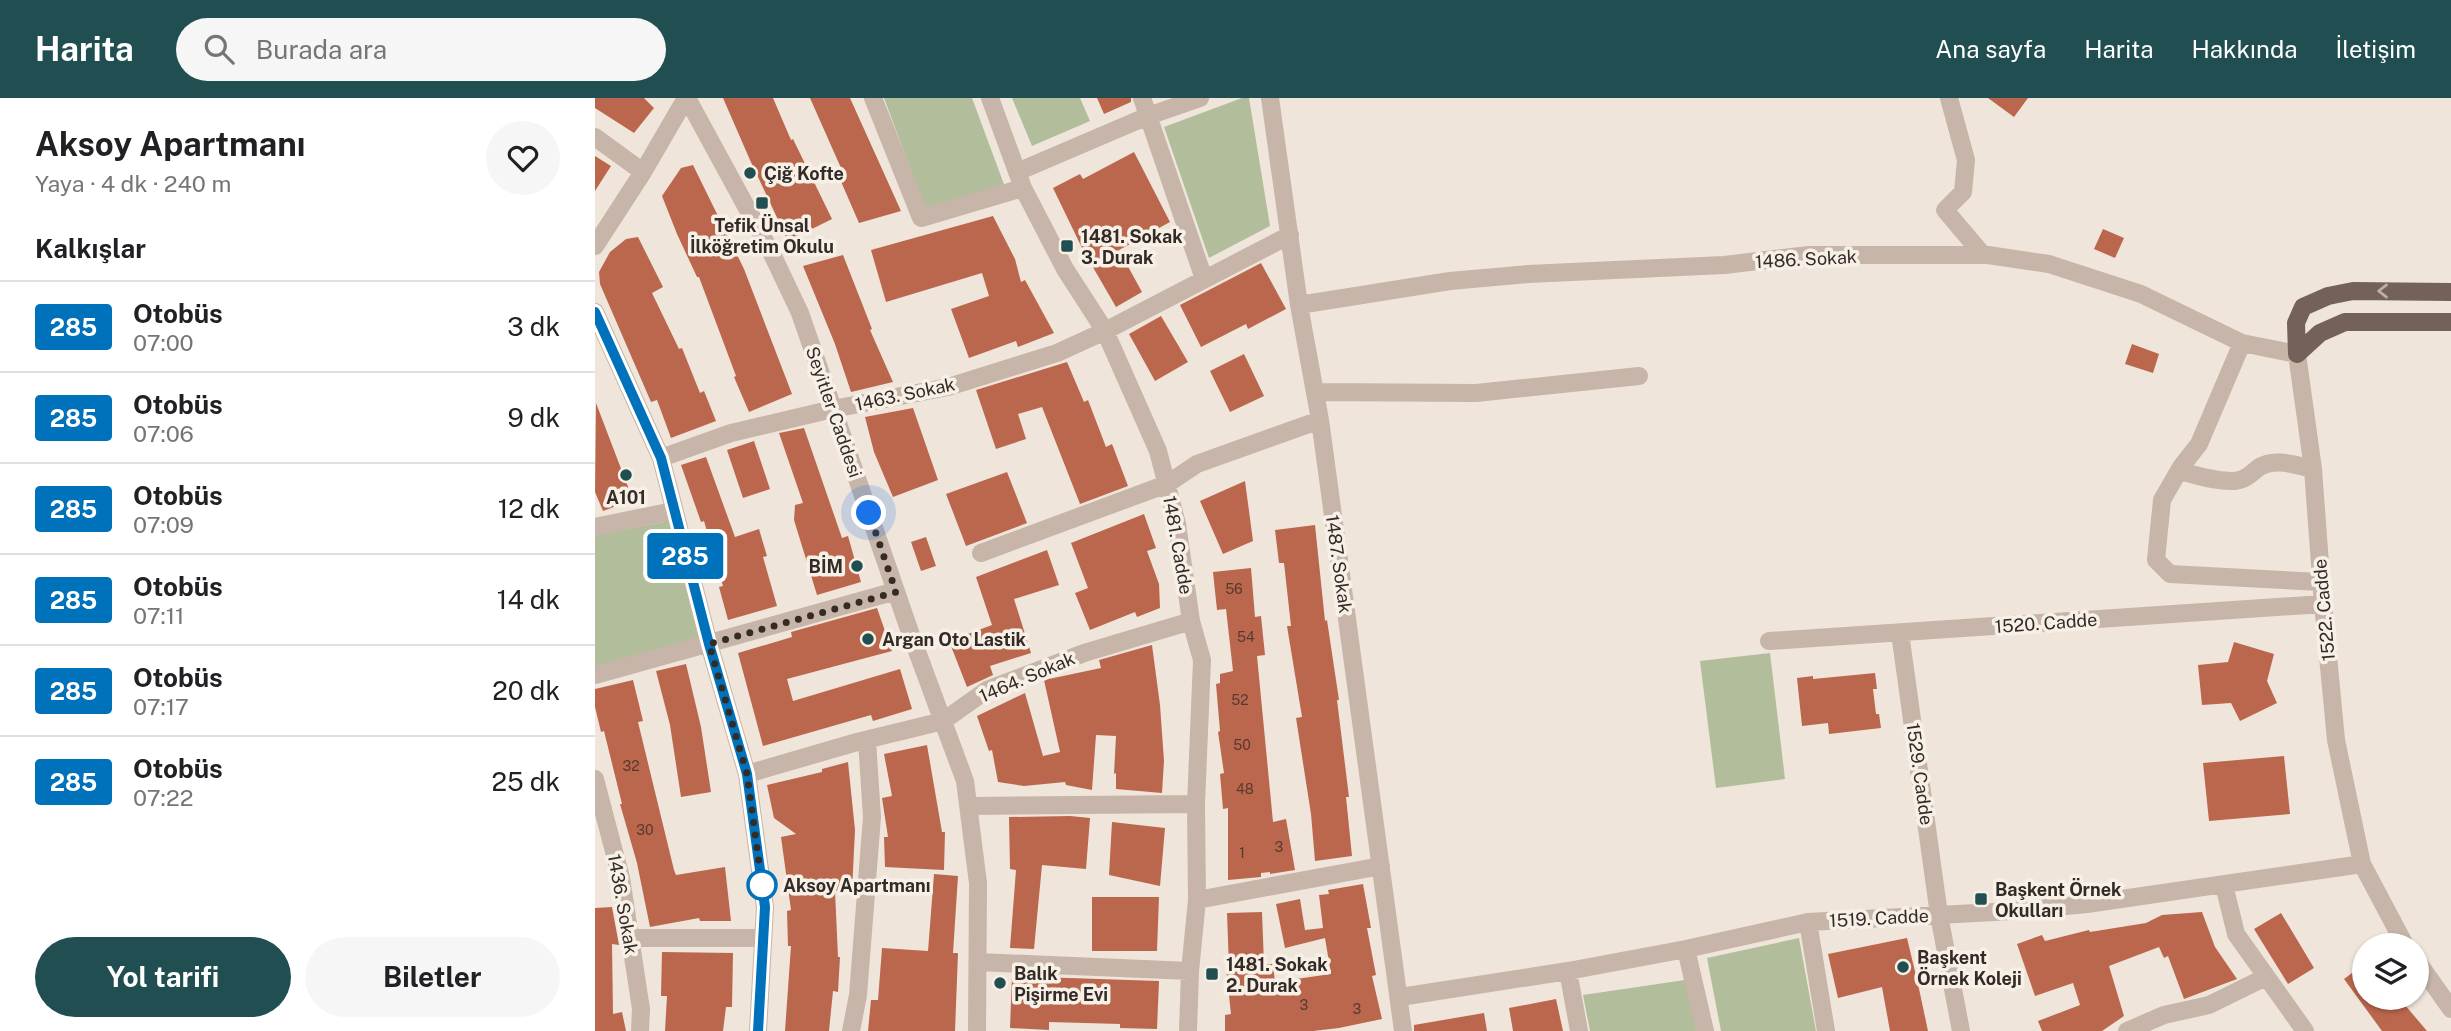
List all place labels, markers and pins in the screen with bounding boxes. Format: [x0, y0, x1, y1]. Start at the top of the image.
place label: Çiğ Kofte [764, 163, 844, 184]
marker: Çiğ Kofte [742, 165, 758, 181]
marker: Tefik Ünsal İlköğretim Okulu [754, 195, 770, 211]
place label: Tefik Ünsal İlköğretim Okulu [690, 214, 834, 257]
place label: 1481. Sokak 3. Durak [1081, 226, 1183, 268]
marker: 1481. Sokak 3. Durak [1059, 238, 1075, 254]
marker: A101 [618, 467, 634, 483]
place label: A101 [606, 487, 646, 508]
place label: BİM [808, 555, 843, 577]
marker: BİM [849, 558, 865, 574]
place label: Argan Oto Lastik [882, 629, 1027, 650]
marker: Argan Oto Lastik [860, 631, 876, 647]
marker: Aksoy Apartmanı [747, 870, 777, 900]
place label: Aksoy Apartmanı [783, 875, 931, 896]
place label: Başkent Örnek Okulları [1995, 878, 2122, 921]
marker: Başkent Örnek Okulları [1973, 891, 1989, 907]
place label: Başkent Örnek Koleji [1917, 947, 2022, 989]
place label: 1481. Sokak 2. Durak [1226, 954, 1328, 996]
marker: Başkent Örnek Koleji [1895, 959, 1911, 975]
place label: Balık Pişirme Evi [1014, 963, 1108, 1005]
marker: 1481. Sokak 2. Durak [1204, 966, 1220, 982]
marker: Balık Pişirme Evi [992, 975, 1008, 991]

